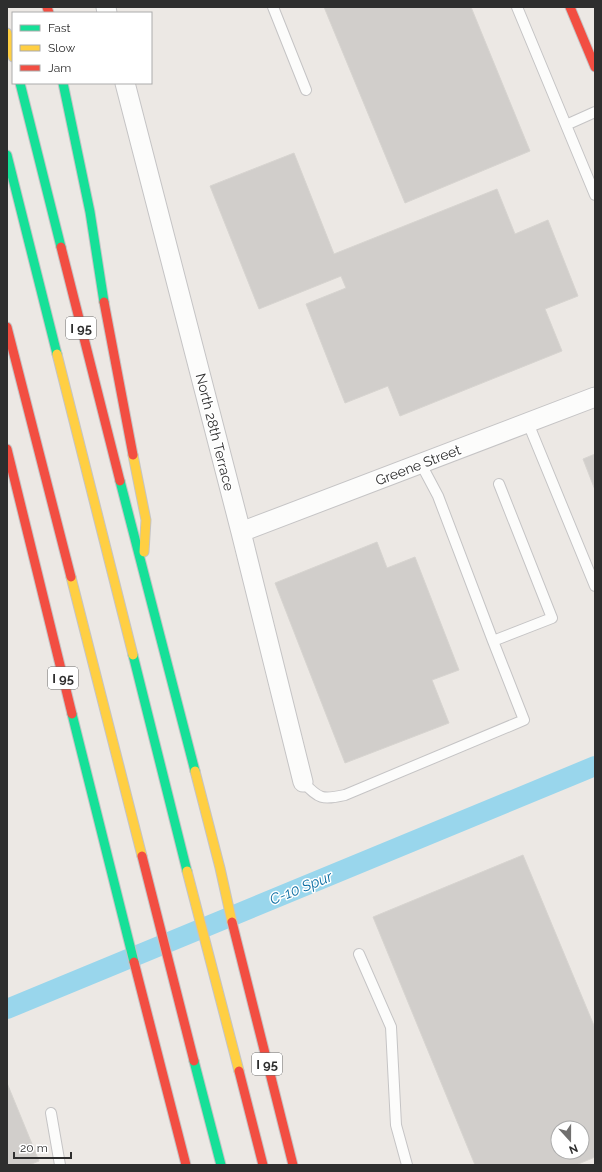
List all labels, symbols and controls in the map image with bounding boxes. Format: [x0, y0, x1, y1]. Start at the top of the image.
legend [12, 12, 152, 84]
text: Fast [48, 21, 71, 35]
text: Slow [48, 41, 75, 55]
text: Jam [48, 61, 71, 75]
road number: I 95 [66, 317, 96, 339]
street label: North 28th Terrace [193, 372, 237, 492]
street label: Greene Street [373, 441, 463, 489]
road number: I 95 [48, 667, 78, 689]
water label: C-10 Spur [267, 867, 336, 909]
road number: I 95 [252, 1053, 282, 1075]
north arrow [550, 1120, 590, 1160]
scale bar [14, 1134, 71, 1160]
text: 20 m [20, 1141, 48, 1155]
text: N [567, 1141, 580, 1156]

